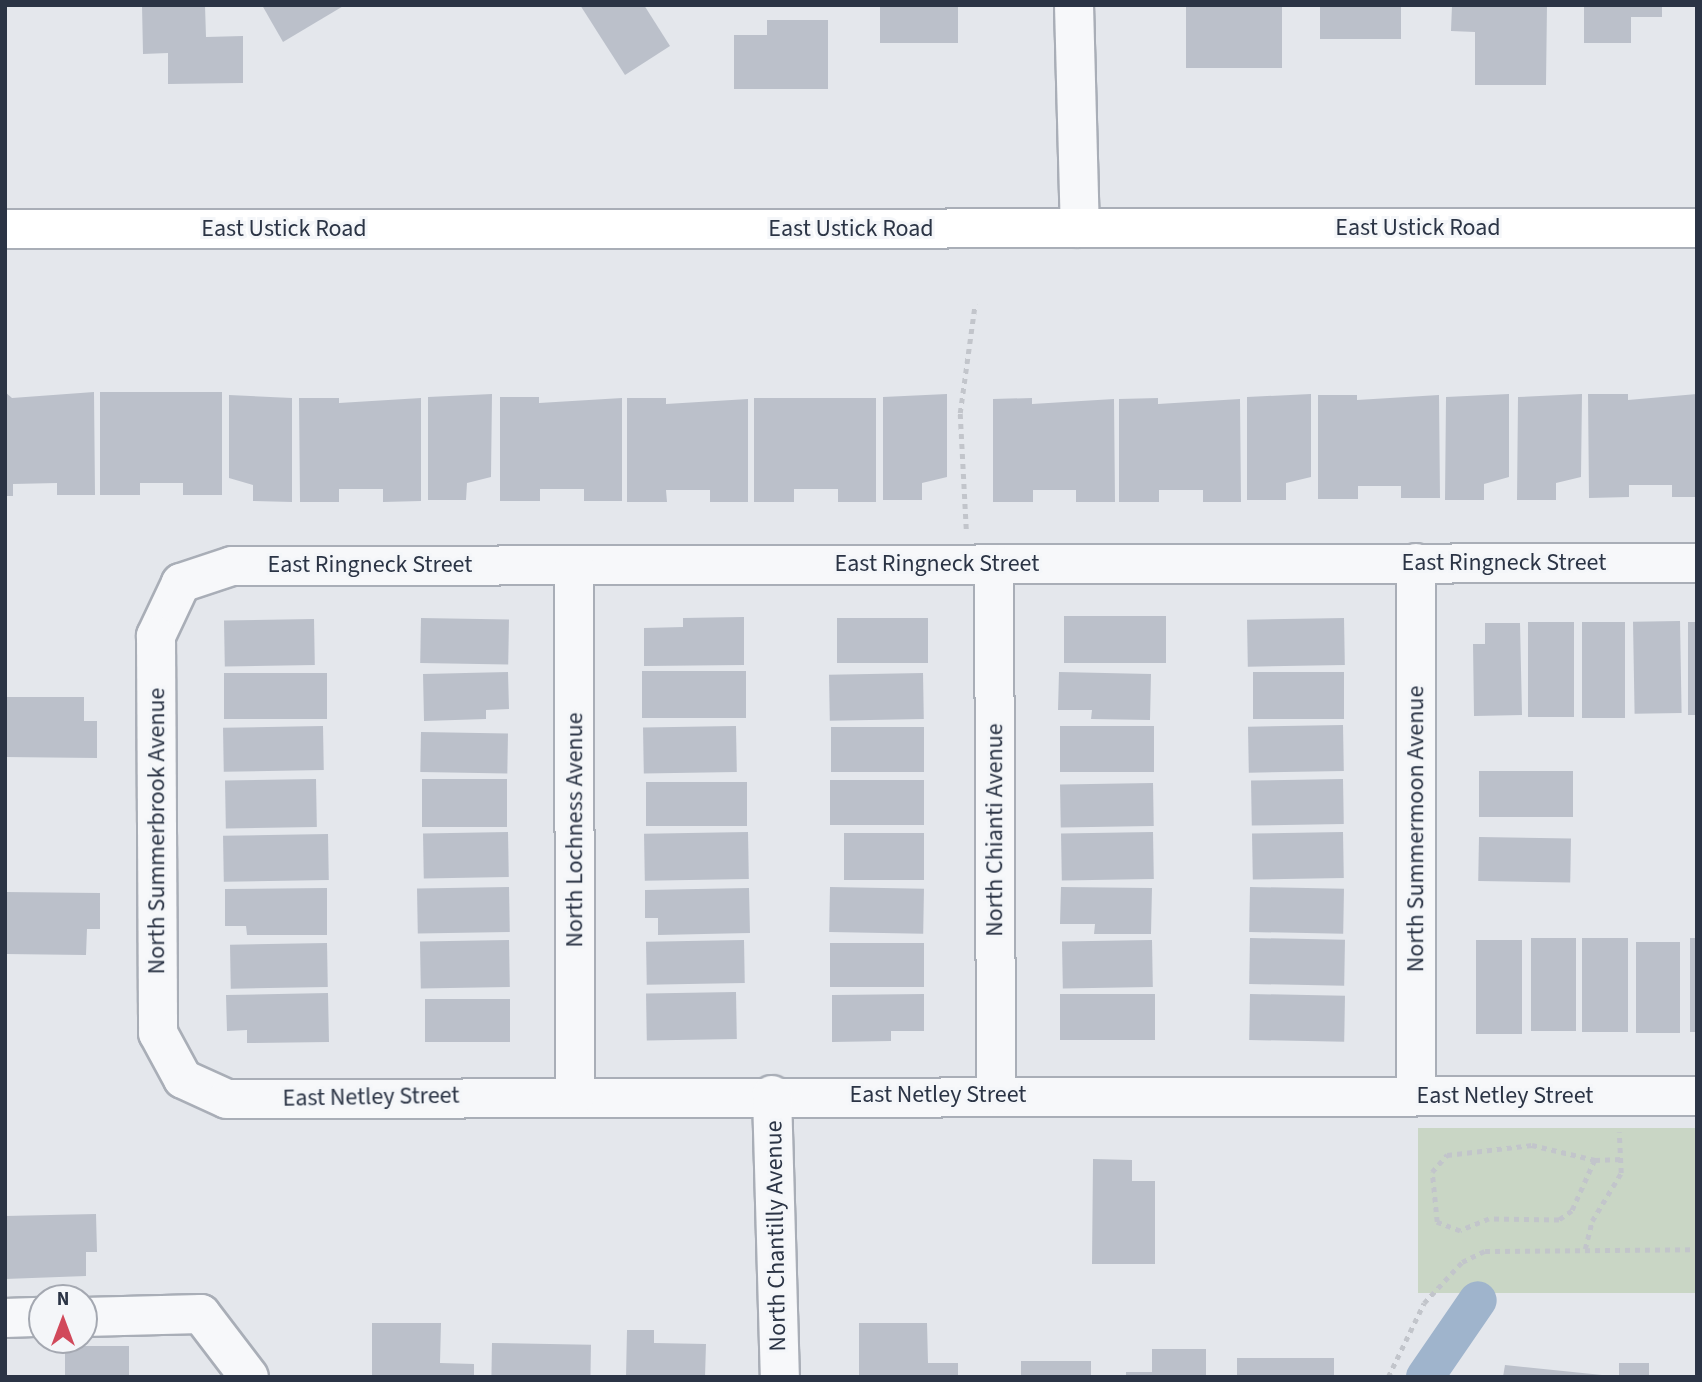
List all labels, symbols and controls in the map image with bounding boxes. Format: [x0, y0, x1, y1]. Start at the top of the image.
street label: East Ustick Road [1335, 214, 1501, 242]
street label: East Ustick Road [201, 215, 367, 243]
street label: East Ustick Road [768, 215, 934, 243]
street label: East Ringneck Street [1402, 549, 1606, 577]
street label: East Ringneck Street [835, 550, 1039, 578]
street label: East Ringneck Street [268, 551, 472, 579]
street label: North Summermoon Avenue [1402, 686, 1430, 972]
street label: North Summerbrook Avenue [143, 688, 171, 974]
street label: North Lochness Avenue [561, 712, 589, 948]
street label: North Chianti Avenue [981, 723, 1009, 937]
street label: East Netley Street [282, 1081, 460, 1113]
street label: East Netley Street [850, 1081, 1026, 1109]
street label: East Netley Street [1417, 1082, 1593, 1110]
street label: North Chantilly Avenue [760, 1120, 792, 1352]
north arrow [28, 1284, 98, 1354]
text: N [57, 1286, 69, 1313]

